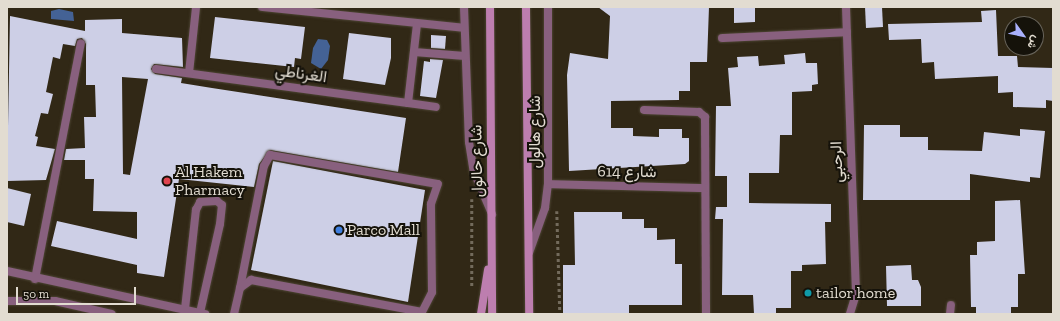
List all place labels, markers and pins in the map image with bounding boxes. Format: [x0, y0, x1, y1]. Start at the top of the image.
place label: Al Hakem Pharmacy [175, 162, 245, 200]
marker: Al Hakem Pharmacy [162, 176, 172, 186]
place label: Parco Mall [347, 220, 420, 240]
marker: Parco Mall [334, 225, 344, 235]
place label: tailor home [816, 283, 895, 303]
marker: tailor home [803, 288, 813, 298]

